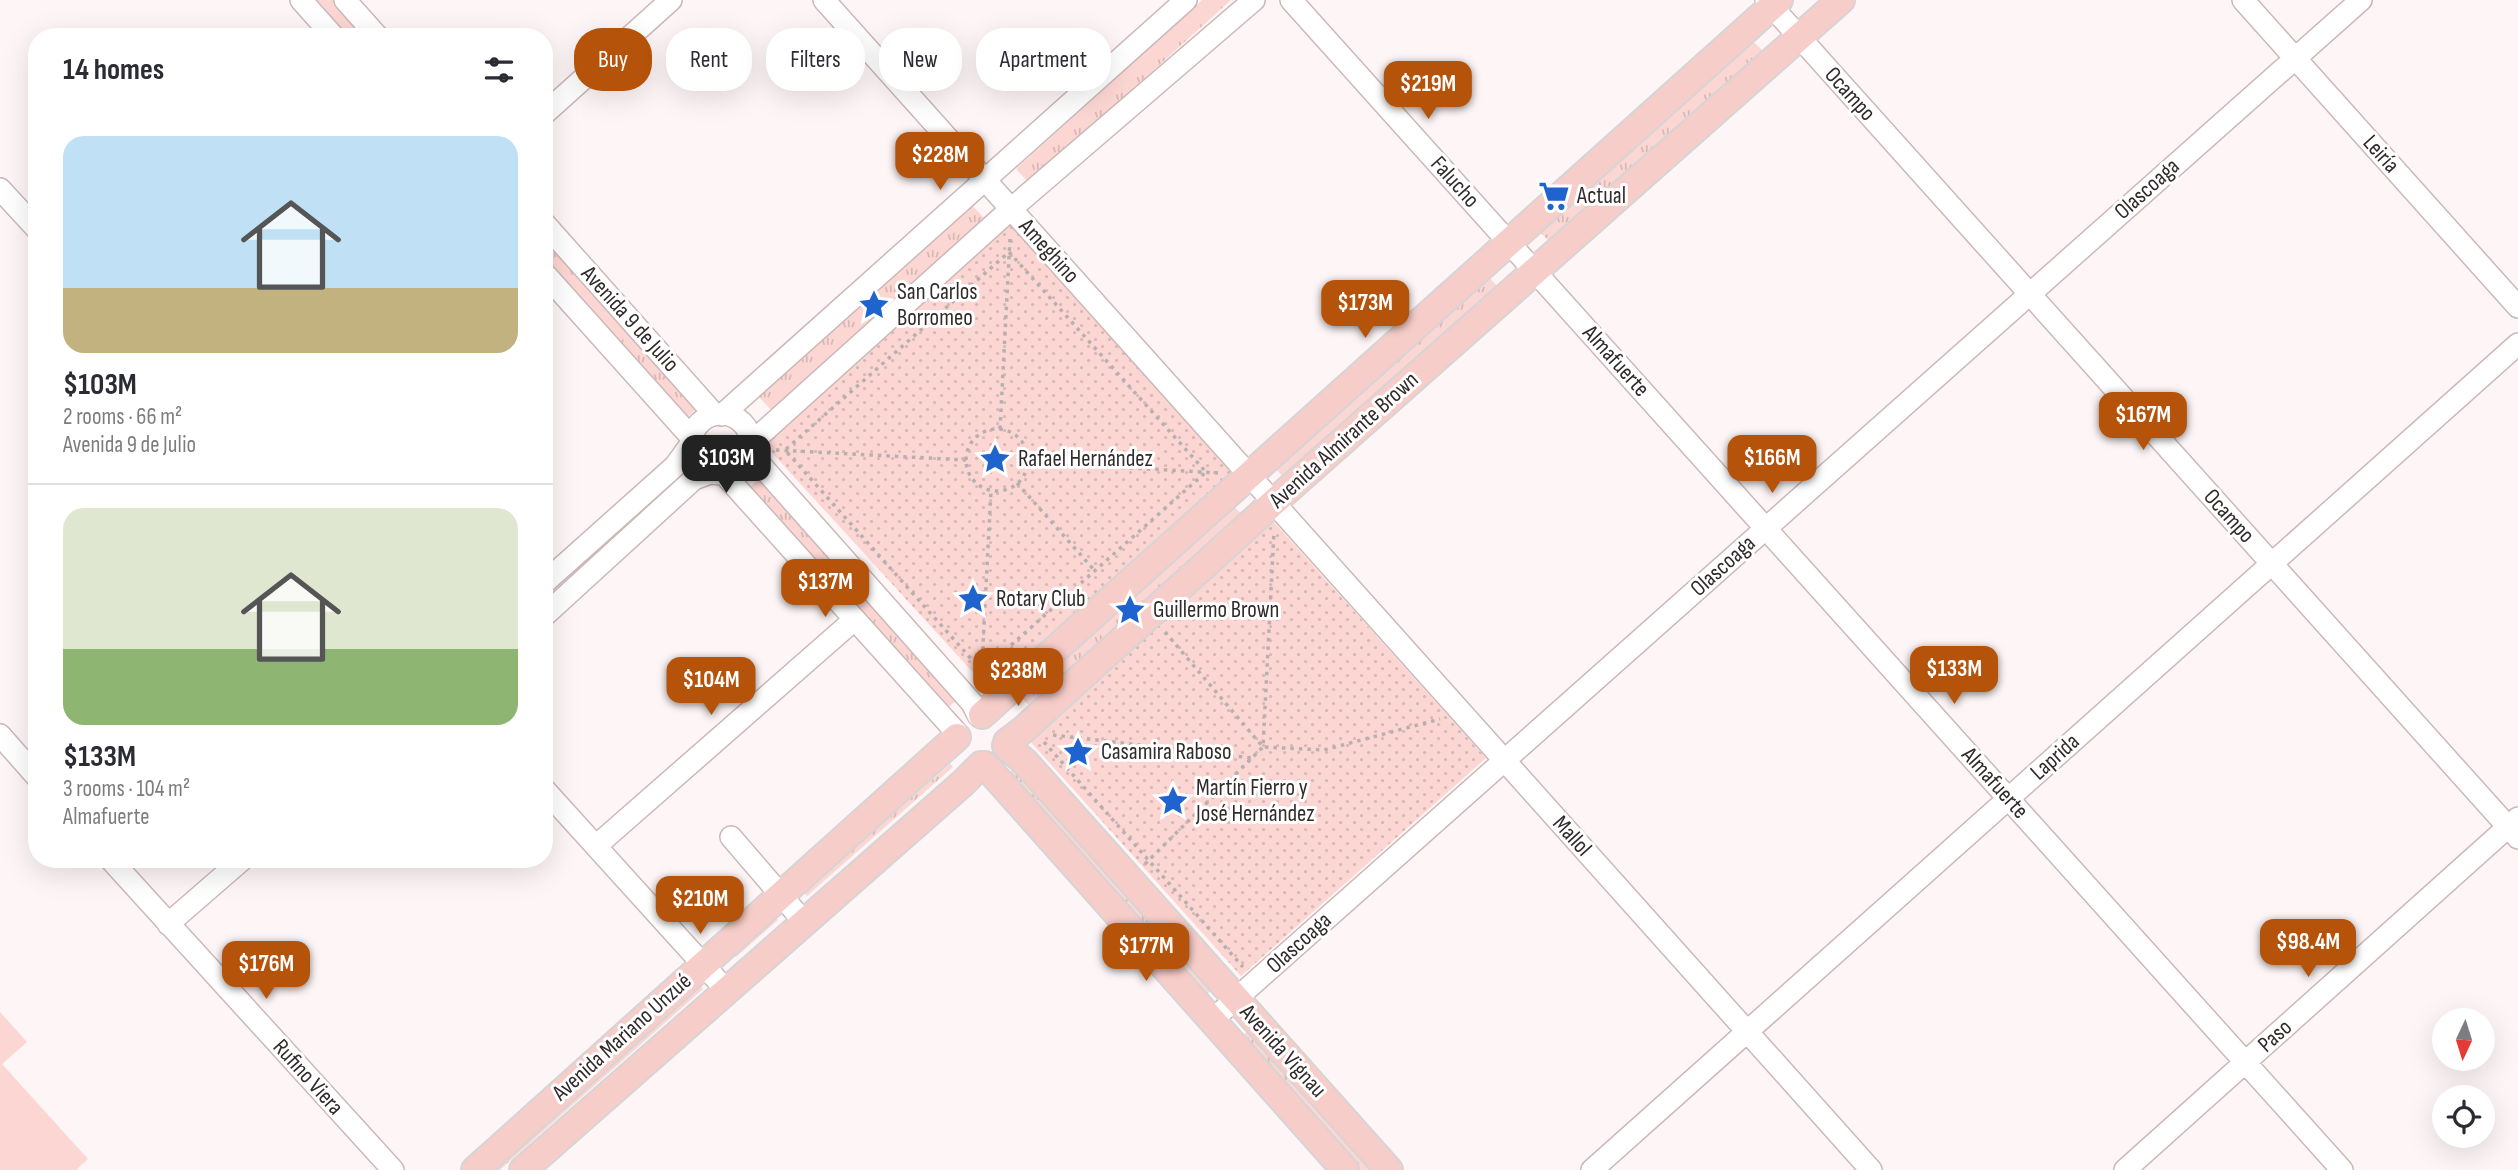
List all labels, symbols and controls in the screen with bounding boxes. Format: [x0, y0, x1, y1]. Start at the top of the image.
chip: Buy [574, 28, 652, 91]
chip: Rent [666, 28, 752, 91]
chip: Filters [766, 28, 865, 91]
chip: New [879, 28, 962, 91]
chip: Apartment [976, 28, 1111, 91]
icon: filters [480, 51, 518, 89]
text: 14 homes [63, 52, 164, 88]
pin: $219M [1379, 61, 1477, 121]
street label: Ocampo [1819, 61, 1881, 127]
text: $219M [1400, 70, 1456, 98]
street label: Leiría [2357, 129, 2405, 179]
pin: $228M [891, 132, 989, 192]
text: $228M [911, 141, 969, 169]
street label: Falucho [1425, 150, 1485, 214]
street label: Olascoaga [2109, 153, 2185, 225]
supermarket icon: Actual [1537, 179, 1571, 213]
icon: home [228, 182, 354, 308]
place label: Actual [1576, 182, 1626, 210]
street label: Ameghino [1012, 212, 1085, 289]
street label: Avenida 9 de Julio [574, 259, 685, 378]
place label: San Carlos Borromeo [897, 278, 978, 332]
pin: $173M [1316, 280, 1414, 340]
place icon: San Carlos Borromeo [857, 288, 891, 322]
text: $173M [1337, 289, 1393, 317]
street label: Almafuerte [1576, 319, 1655, 403]
street label: Avenida Almirante Brown [1263, 366, 1424, 515]
text: $103M [63, 367, 137, 403]
pin: $167M [2094, 392, 2192, 452]
text: $167M [2115, 401, 2171, 429]
text: 2 rooms · 66 m² [63, 403, 182, 431]
text: Avenida 9 de Julio [63, 431, 196, 459]
pin: $103M [677, 435, 775, 495]
pin: $166M [1723, 435, 1821, 495]
place icon: Rafael Hernández [978, 442, 1012, 476]
text: $103M [698, 444, 754, 472]
text: $166M [1744, 444, 1801, 472]
place label: Rafael Hernández [1018, 445, 1153, 473]
street label: Ocampo [2198, 483, 2260, 549]
street label: Olascoaga [1685, 530, 1761, 602]
icon: home [228, 554, 354, 680]
pin: $137M [776, 560, 874, 619]
text: $137M [797, 568, 853, 596]
place icon: Rotary Club [956, 582, 990, 616]
place label: Rotary Club [996, 585, 1086, 613]
place icon: Guillermo Brown [1113, 593, 1147, 627]
place label: Guillermo Brown [1153, 596, 1279, 624]
pin: $133M [1905, 646, 2003, 706]
pin: $238M [969, 648, 1067, 708]
text: $133M [1926, 655, 1982, 683]
text: $238M [989, 657, 1047, 685]
pin: $104M [662, 658, 760, 717]
text: $104M [683, 666, 739, 694]
street label: Laprida [2025, 728, 2085, 786]
place icon: Casamira Raboso [1061, 735, 1095, 769]
place label: Casamira Raboso [1101, 738, 1232, 766]
text: $133M [63, 739, 136, 775]
street label: Almafuerte [1955, 741, 2034, 825]
place label: Martín Fierro y José Hernández [1195, 774, 1315, 828]
text: 3 rooms · 104 m² [63, 775, 190, 803]
place icon: Martín Fierro y José Hernández [1156, 784, 1190, 818]
text: Almafuerte [63, 803, 150, 831]
street label: Mallol [1547, 810, 1597, 862]
pin: $210M [651, 876, 749, 936]
text: $210M [672, 885, 728, 913]
street label: Olascoaga [1261, 907, 1337, 979]
pin: $98.4M [2251, 920, 2365, 979]
pin: $177M [1097, 923, 1195, 983]
text: $98.4M [2276, 928, 2340, 956]
text: $177M [1118, 932, 1174, 960]
pin: $176M [217, 942, 315, 1001]
text: $176M [238, 950, 294, 978]
street label: Avenida Mariano Unzué [546, 967, 697, 1107]
street label: Avenida Vignau [1233, 998, 1332, 1103]
north arrow [2432, 1008, 2496, 1071]
map controls [2432, 1008, 2495, 1148]
street label: Paso [2252, 1014, 2298, 1058]
street label: Rufino Viera [267, 1033, 349, 1121]
button: locate [2432, 1085, 2495, 1148]

